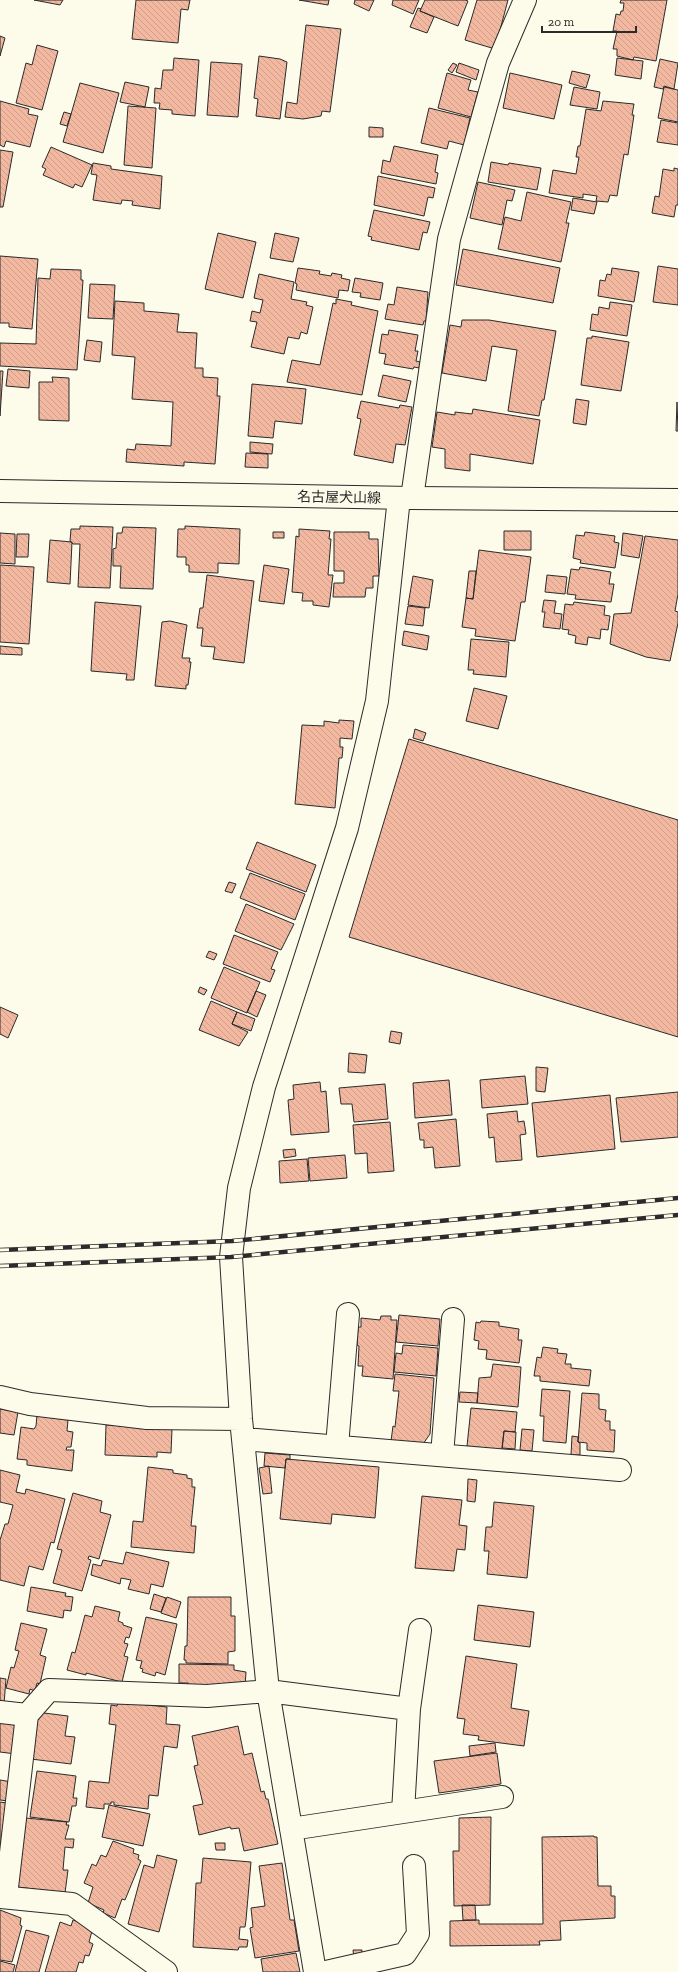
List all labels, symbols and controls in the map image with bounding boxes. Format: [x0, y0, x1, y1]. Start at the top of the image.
scale bar [542, 8, 636, 34]
text: 20 m [548, 15, 575, 29]
street label: 名古屋犬山線 [297, 488, 381, 507]

